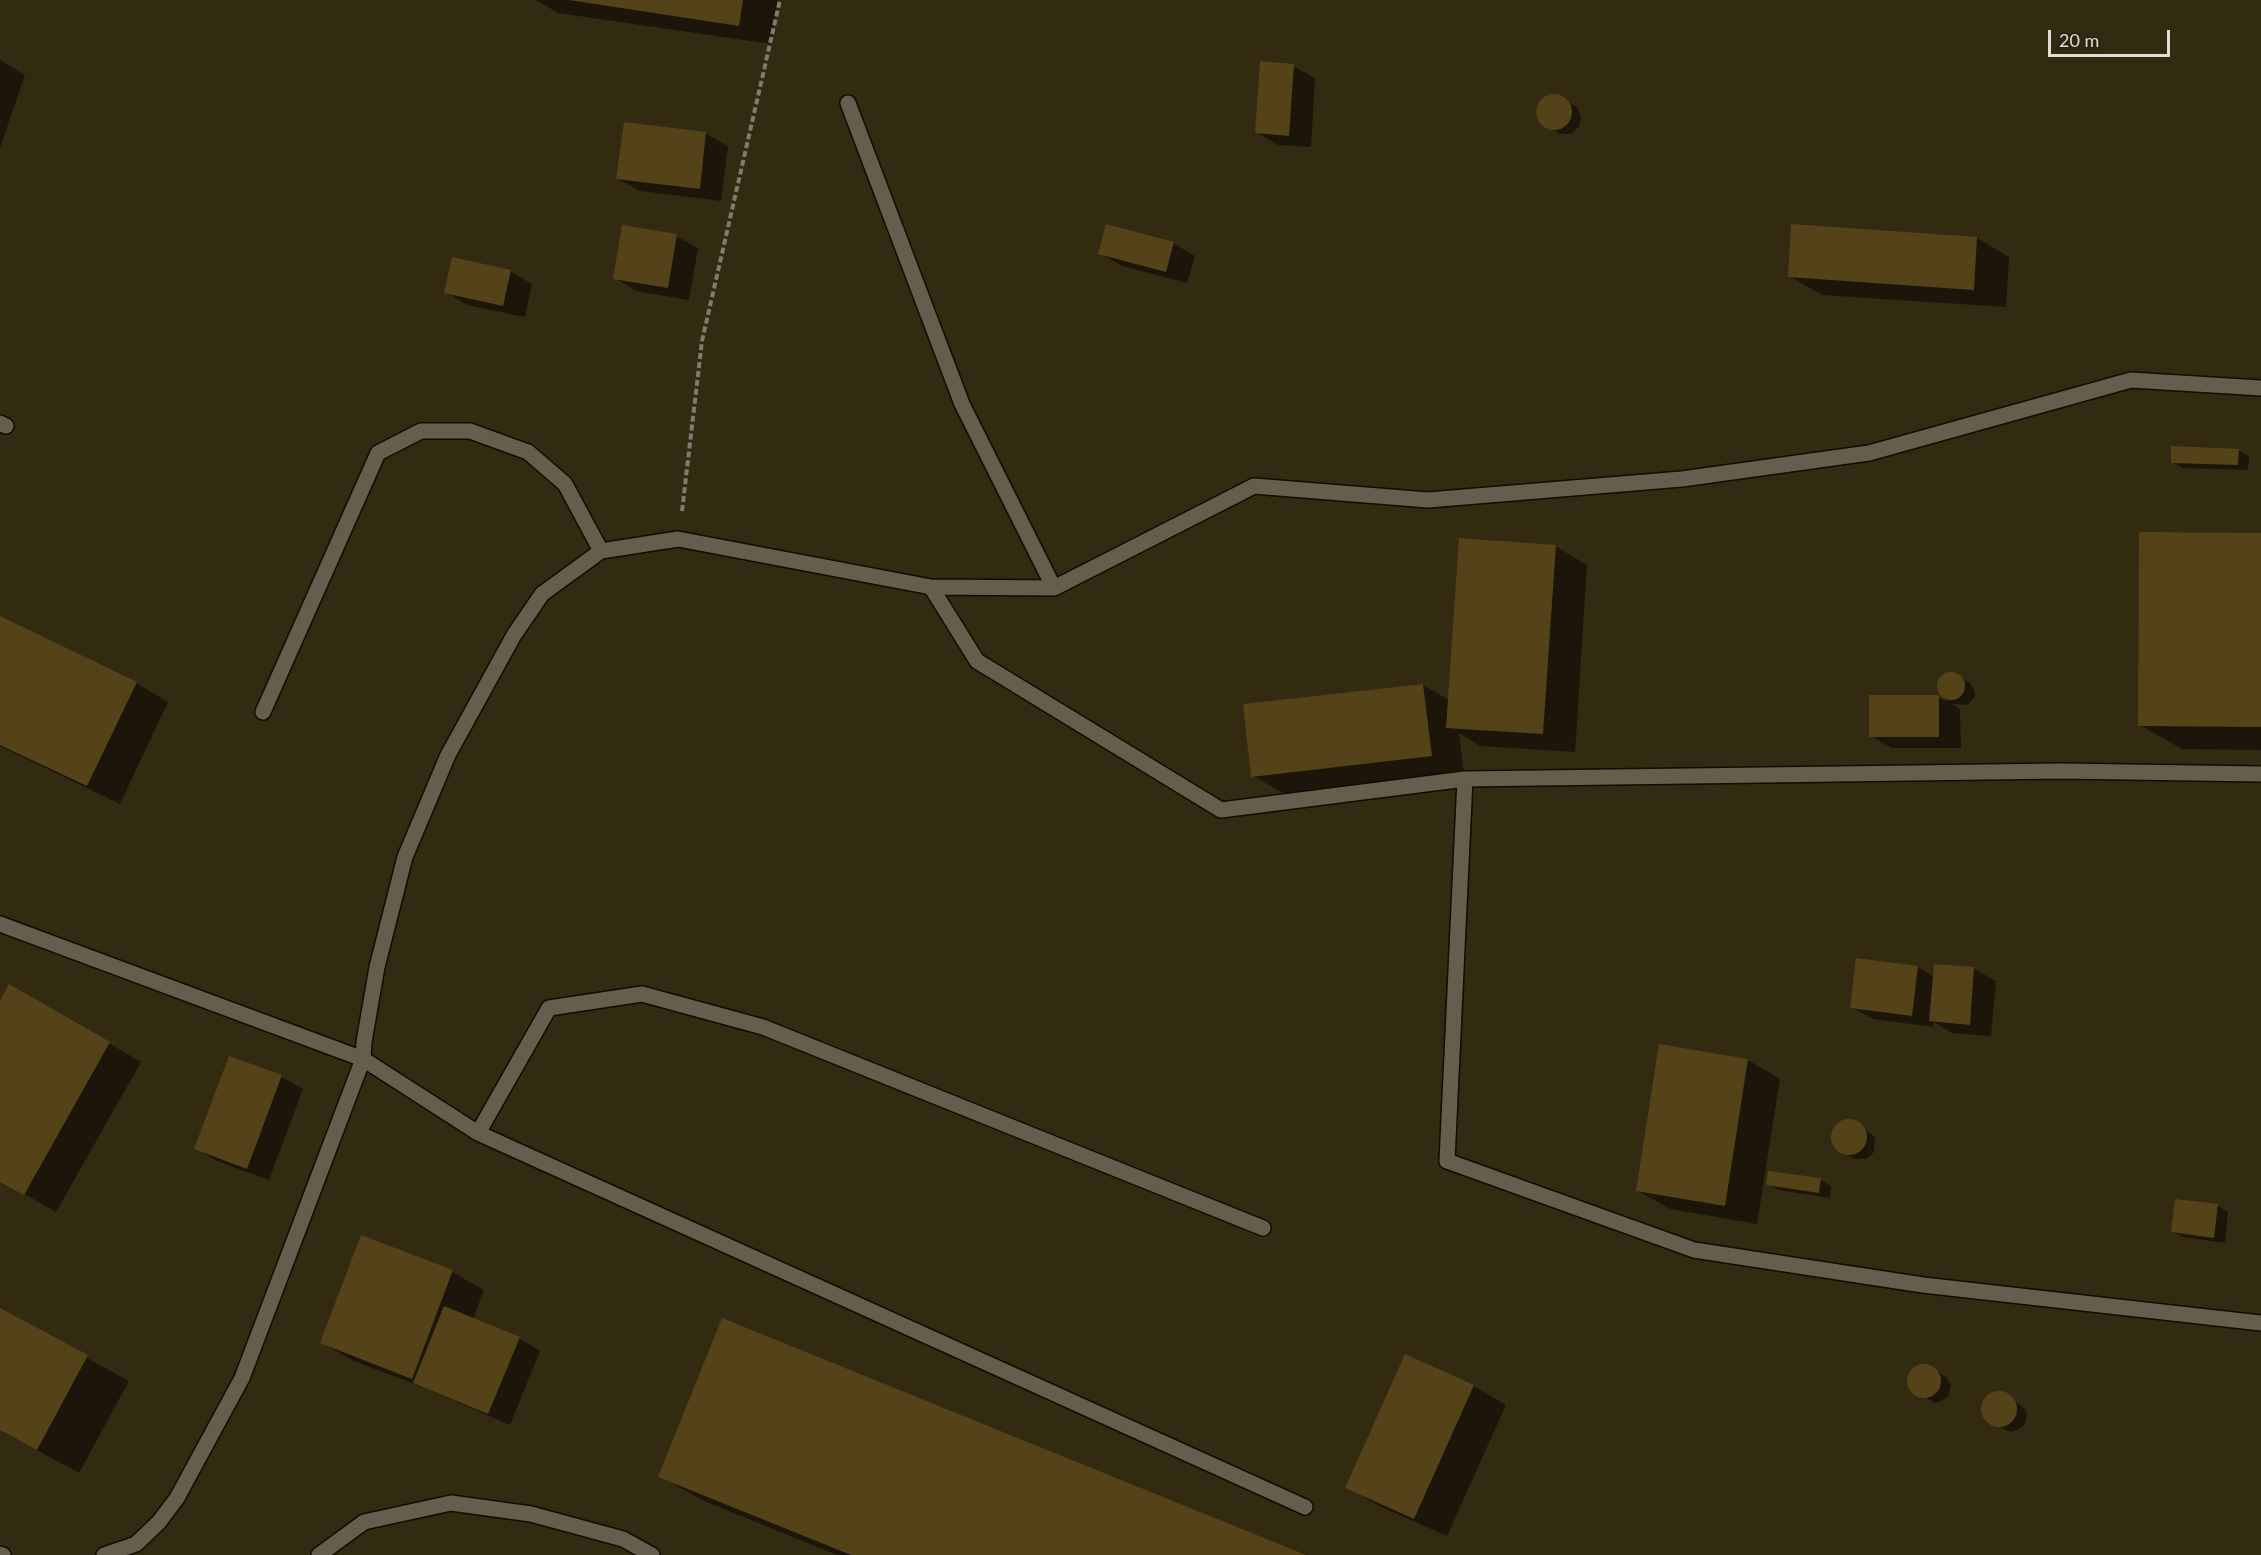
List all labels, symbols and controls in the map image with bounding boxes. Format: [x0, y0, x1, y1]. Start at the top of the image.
scale bar [2051, 18, 2172, 56]
text: 20 m [2059, 29, 2099, 51]

